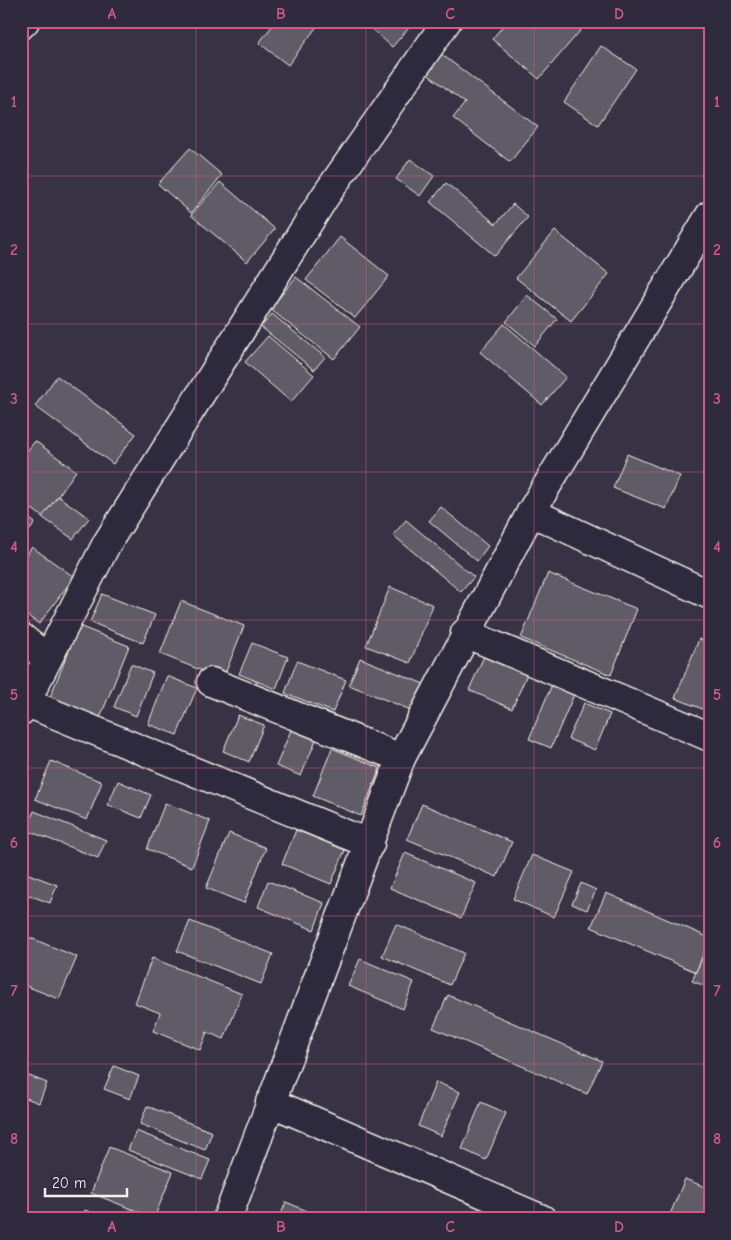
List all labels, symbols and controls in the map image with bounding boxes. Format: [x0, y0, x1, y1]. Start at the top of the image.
text: A [108, 5, 117, 23]
text: B [276, 5, 286, 23]
text: C [445, 5, 455, 23]
text: D [614, 5, 624, 23]
text: 1 [11, 93, 17, 111]
text: 1 [714, 93, 720, 111]
text: 2 [10, 241, 18, 259]
text: 2 [713, 241, 721, 259]
text: 3 [10, 390, 18, 408]
text: 3 [713, 390, 721, 408]
text: 4 [10, 538, 18, 556]
text: 4 [713, 538, 721, 556]
text: 5 [10, 686, 18, 704]
text: 5 [713, 686, 721, 704]
text: 6 [10, 834, 18, 852]
text: 6 [713, 834, 721, 852]
text: 7 [10, 982, 18, 1000]
text: 7 [713, 982, 721, 1000]
text: 8 [10, 1130, 18, 1148]
text: 8 [713, 1130, 721, 1148]
scale bar [45, 1165, 128, 1197]
text: 20 m [52, 1174, 86, 1192]
text: A [108, 1218, 117, 1236]
text: B [276, 1218, 286, 1236]
text: C [445, 1218, 455, 1236]
text: D [614, 1218, 624, 1236]

